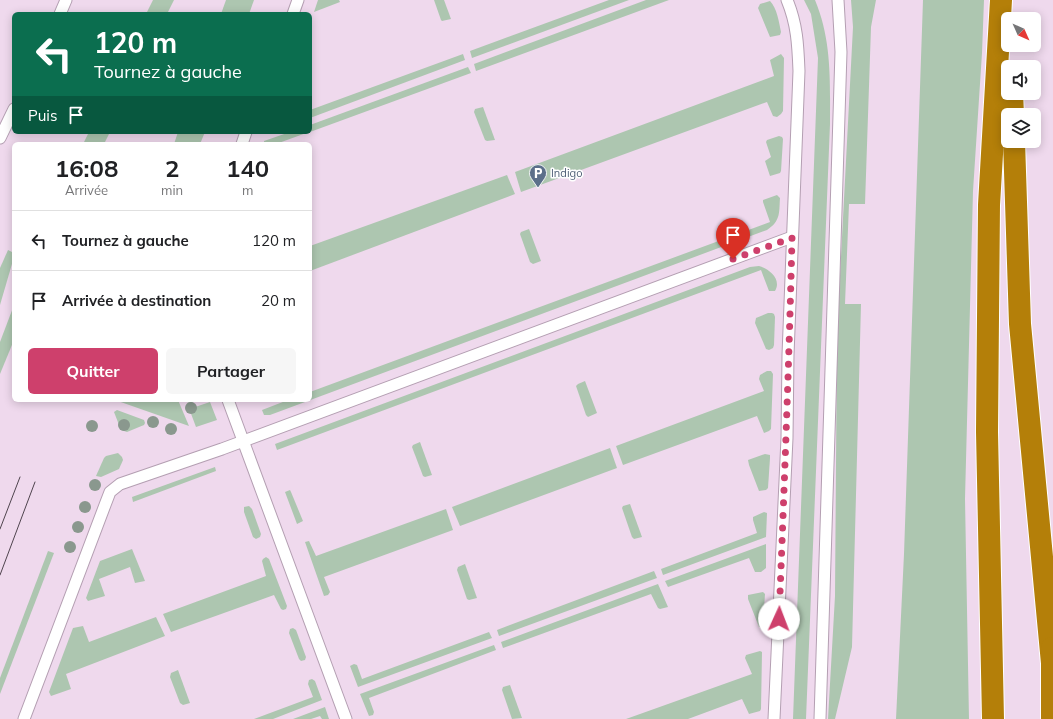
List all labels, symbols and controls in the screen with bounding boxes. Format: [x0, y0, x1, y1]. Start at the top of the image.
north arrow [1001, 12, 1041, 52]
map controls [1001, 12, 1041, 148]
text: 120 m [94, 25, 177, 60]
icon: left [28, 28, 80, 80]
text: Tournez à gauche [94, 60, 242, 83]
button: sound [1001, 60, 1041, 100]
icon: arrive [65, 104, 87, 126]
text: Puis [28, 106, 57, 125]
button: layers [1001, 108, 1041, 148]
text: 16:08 [55, 153, 118, 183]
text: 2 [165, 153, 179, 183]
text: 140 [226, 153, 269, 183]
parking icon: Indigo [528, 163, 548, 188]
place label: Indigo [551, 166, 582, 180]
text: Arrivée [65, 182, 108, 198]
text: min [161, 182, 183, 198]
text: m [242, 182, 253, 198]
pin [716, 218, 750, 259]
icon: arrive [722, 224, 744, 246]
icon: left [28, 230, 50, 252]
text: Tournez à gauche [62, 231, 189, 250]
text: 120 m [252, 231, 296, 250]
icon: arrive [28, 290, 50, 312]
text: Arrivée à destination [62, 291, 211, 310]
text: 20 m [261, 291, 296, 310]
button: Quitter [28, 348, 158, 394]
button: Partager [166, 348, 296, 394]
position arrow [758, 598, 800, 640]

